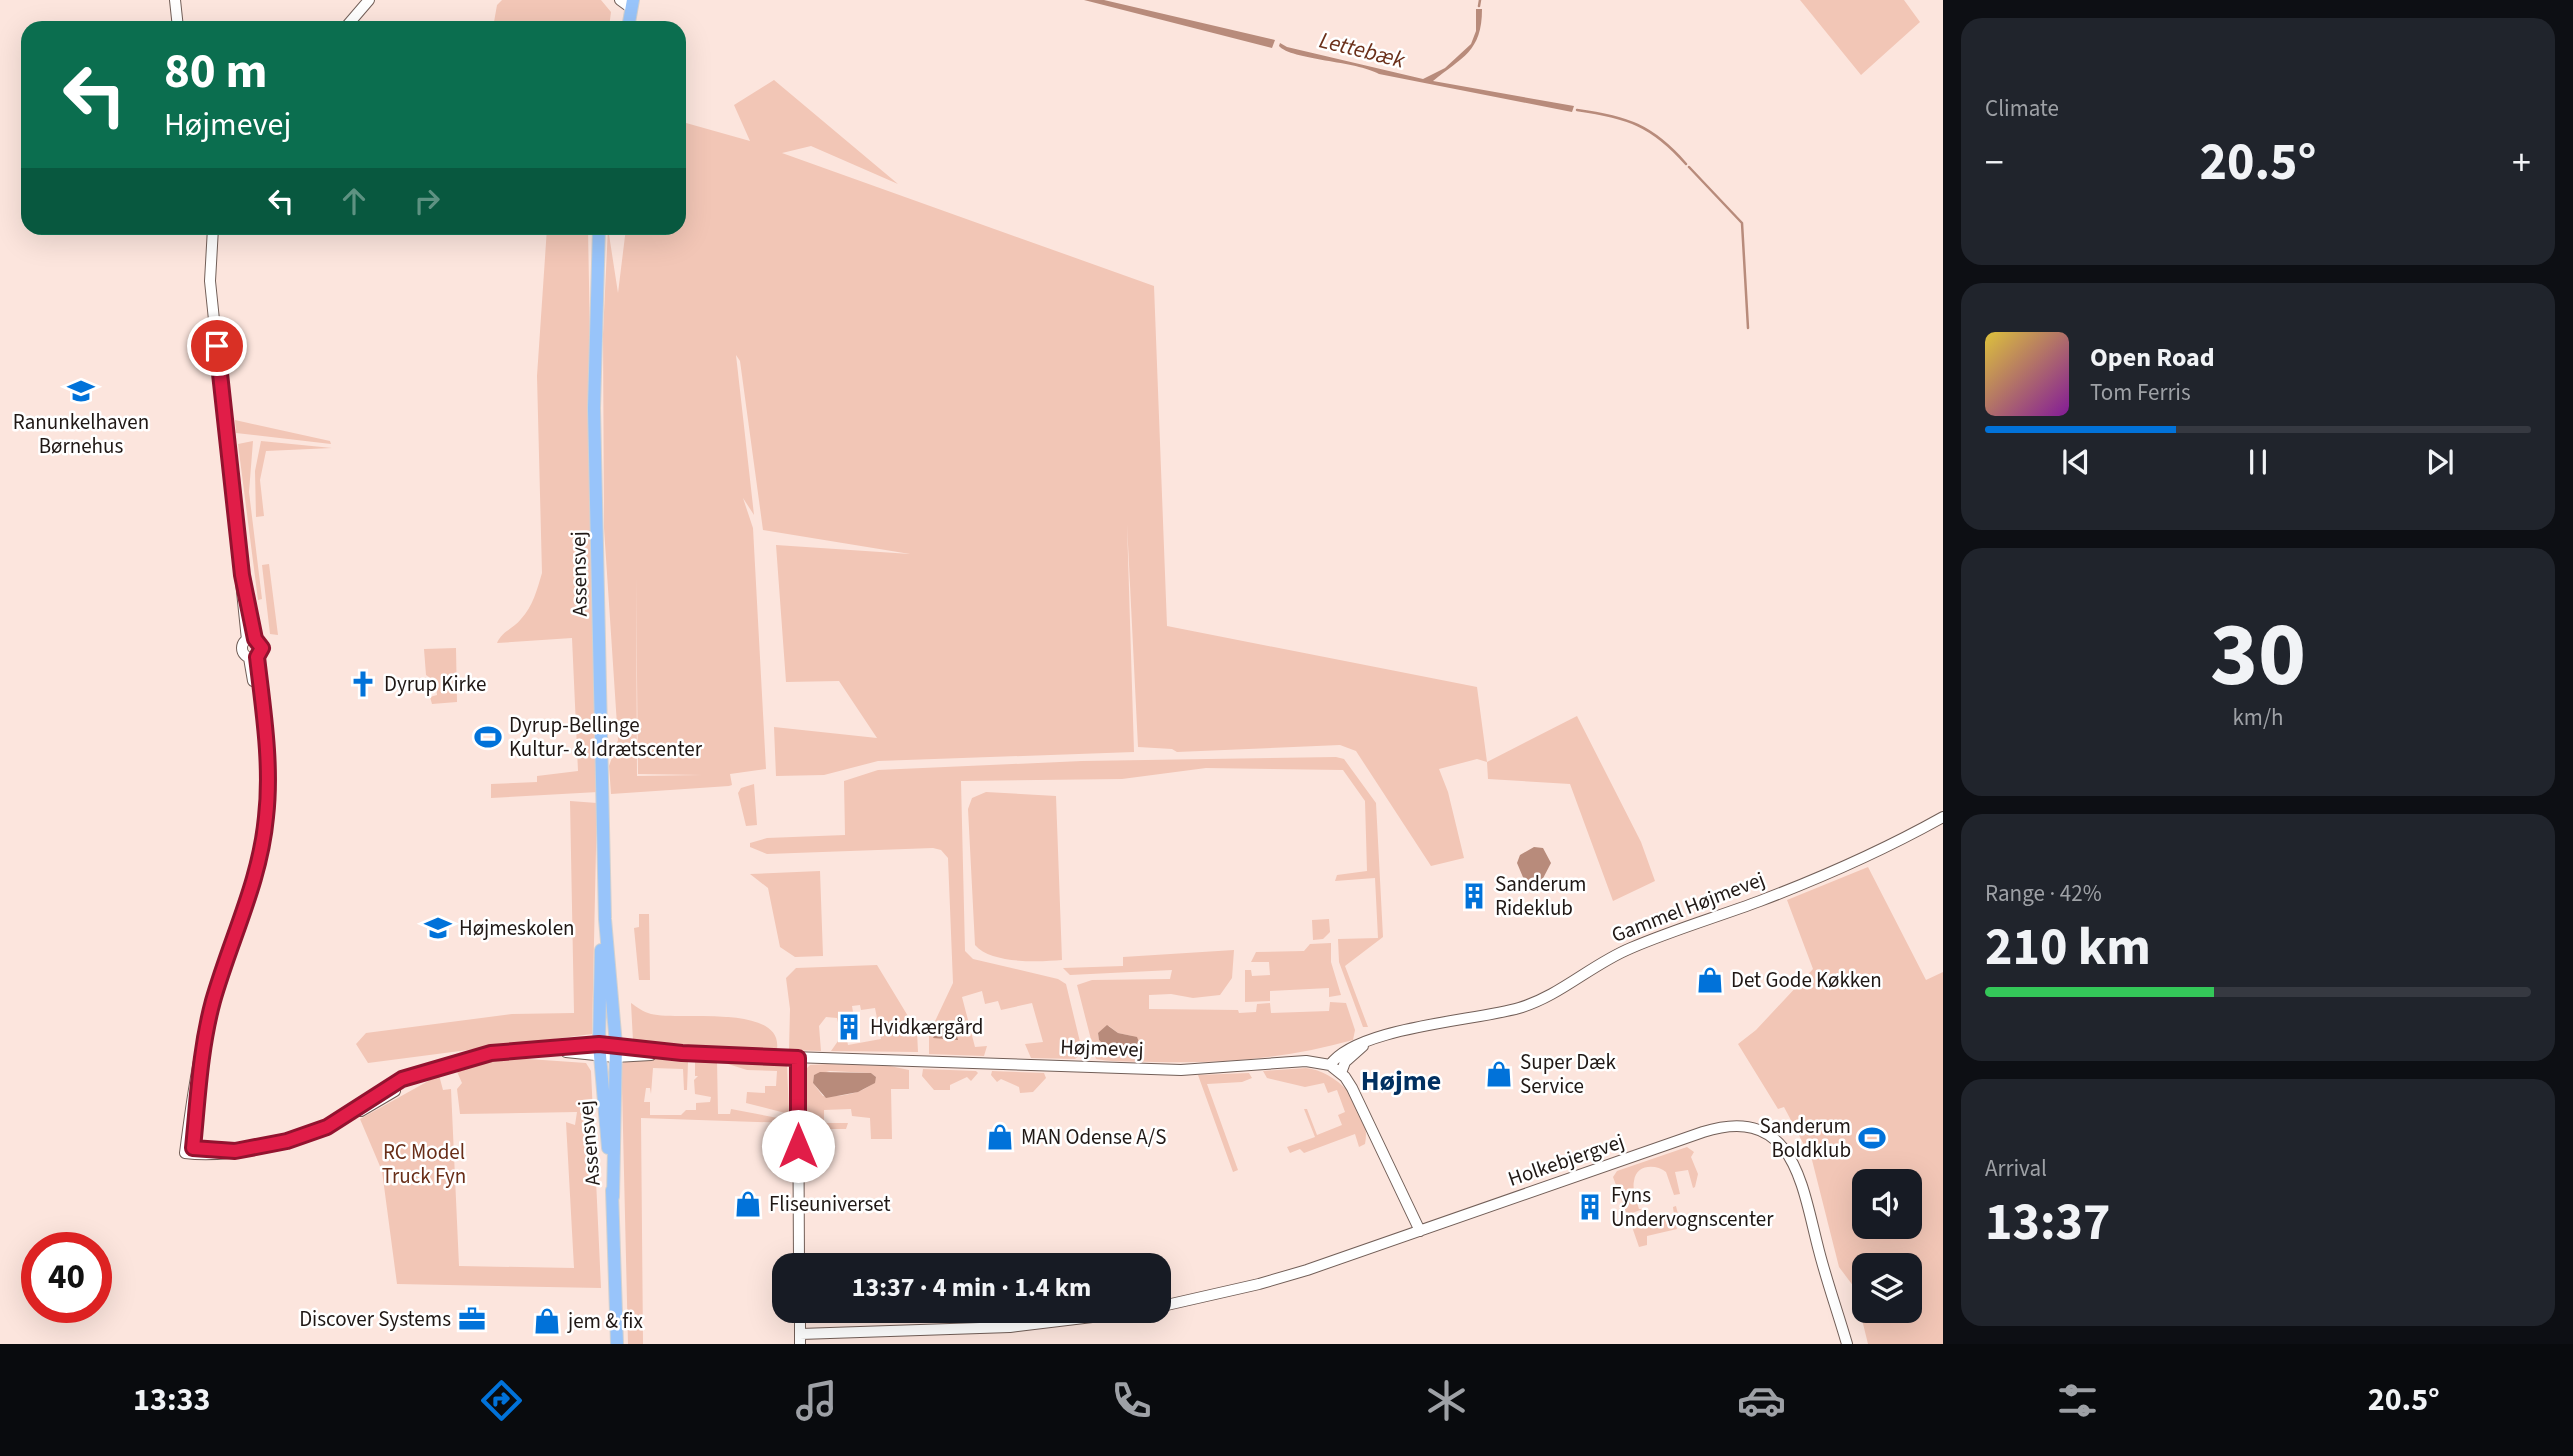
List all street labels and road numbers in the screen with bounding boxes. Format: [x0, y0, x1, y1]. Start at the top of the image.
street label: Assensvej [563, 531, 595, 617]
street label: Gammel Højmevej [1607, 864, 1769, 950]
street label: Højmevej [1060, 1032, 1144, 1064]
street label: Assensvej [570, 1099, 608, 1187]
street label: Holkebjergvej [1504, 1126, 1628, 1194]

